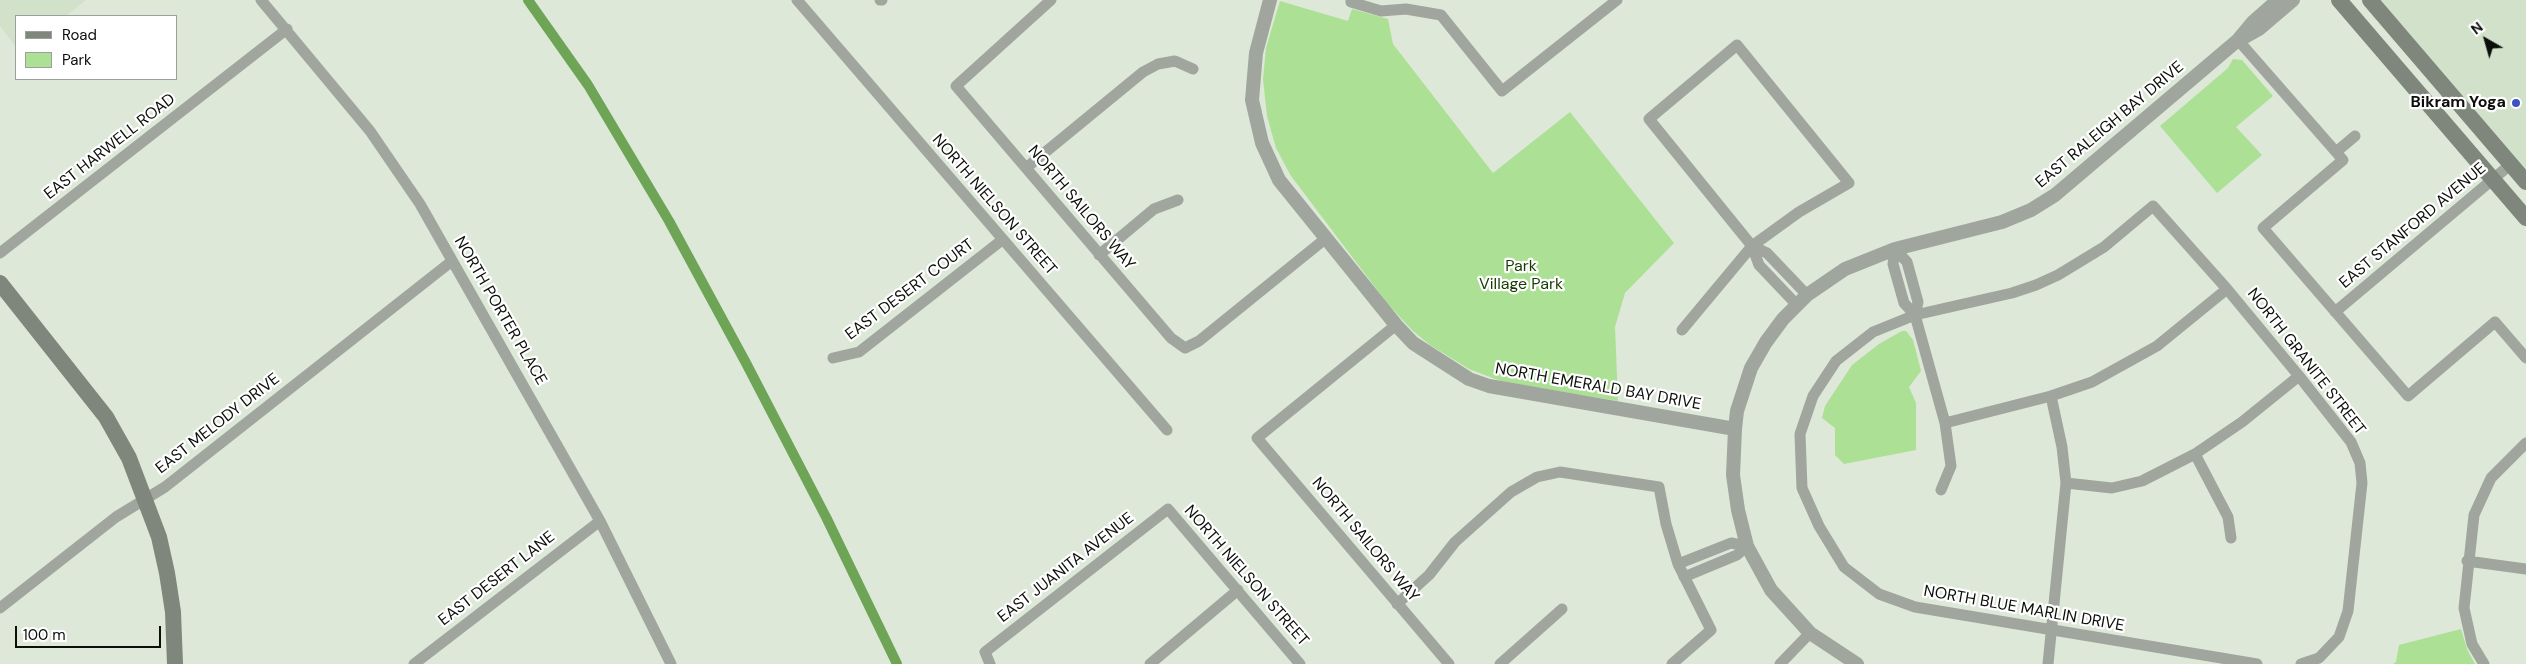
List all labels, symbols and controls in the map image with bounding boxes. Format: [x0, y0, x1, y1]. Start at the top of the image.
legend [15, 15, 178, 80]
north arrow [2461, 15, 2511, 65]
text: N [2467, 18, 2486, 38]
text: Road [62, 25, 97, 45]
text: Park [62, 50, 92, 70]
street label: EAST RALEIGH BAY DRIVE [2032, 58, 2188, 192]
street label: EAST HARWELL ROAD [41, 90, 179, 204]
place label: Bikram Yoga [2411, 93, 2506, 113]
marker: Bikram Yoga [2510, 97, 2522, 109]
street label: NORTH NIELSON STREET [928, 131, 1060, 279]
street label: NORTH SAILORS WAY [1023, 142, 1139, 274]
street label: EAST STANFORD AVENUE [2336, 159, 2490, 293]
street label: NORTH PORTER PLACE [450, 233, 550, 389]
street label: EAST DESERT COURT [842, 235, 978, 345]
park label: Park Village Park [1479, 257, 1563, 295]
street label: NORTH GRANITE STREET [2243, 285, 2369, 439]
street label: NORTH EMERALD BAY DRIVE [1493, 359, 1703, 415]
street label: EAST MELODY DRIVE [152, 370, 284, 478]
street label: NORTH SAILORS WAY [1307, 474, 1423, 606]
street label: NORTH NIELSON STREET [1180, 502, 1312, 650]
street label: EAST JUANITA AVENUE [994, 509, 1138, 627]
street label: EAST DESERT LANE [435, 528, 559, 630]
street label: NORTH BLUE MARLIN DRIVE [1922, 582, 2126, 636]
scale bar [18, 616, 164, 648]
text: 100 m [23, 625, 66, 645]

